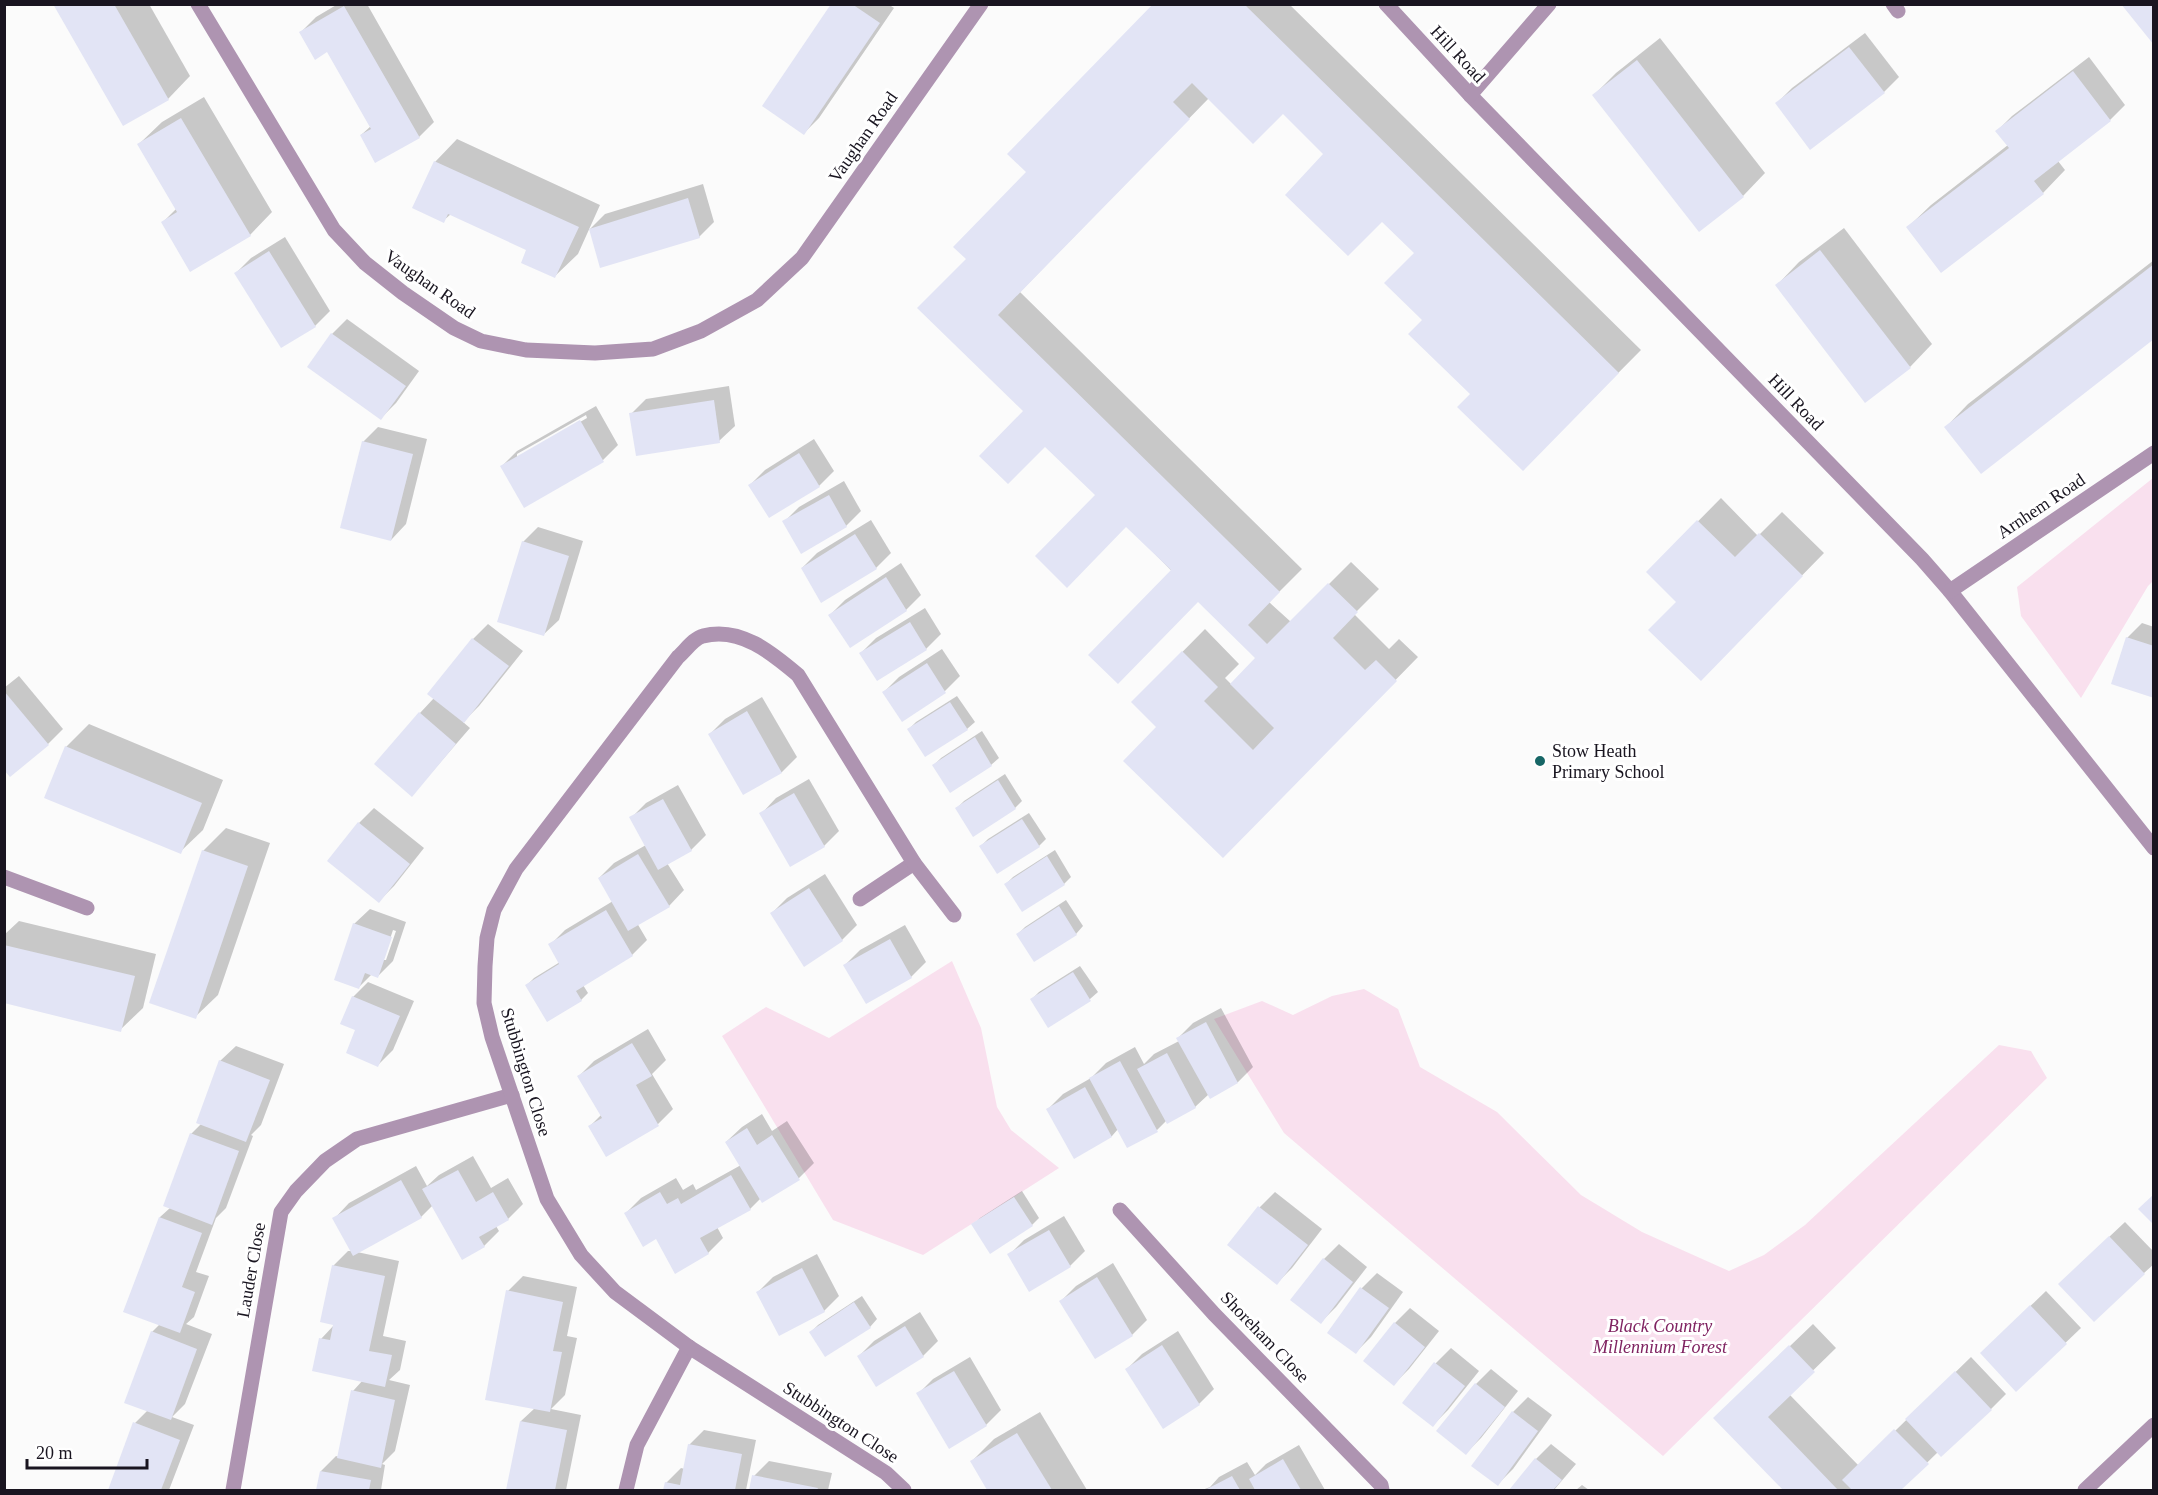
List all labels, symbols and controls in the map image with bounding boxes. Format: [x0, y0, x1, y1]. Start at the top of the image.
street label: Hill Road [1427, 21, 1489, 87]
street label: Vaughan Road [825, 88, 901, 186]
street label: Vaughan Road [381, 246, 479, 322]
street label: Hill Road [1764, 370, 1828, 434]
street label: Arnhem Road [1993, 469, 2089, 543]
place label: Stow Heath Primary School [1552, 741, 1665, 782]
marker: Stow Heath Primary School [1533, 754, 1547, 768]
street label: Stubbington Close [497, 1005, 555, 1139]
street label: Lauder Close [233, 1221, 269, 1319]
street label: Shoreham Close [1217, 1287, 1313, 1387]
park label: Black Country Millennium Forest [1592, 1316, 1728, 1357]
street label: Stubbington Close [780, 1377, 902, 1467]
scale bar [27, 1432, 147, 1470]
text: 20 m [36, 1443, 73, 1463]

